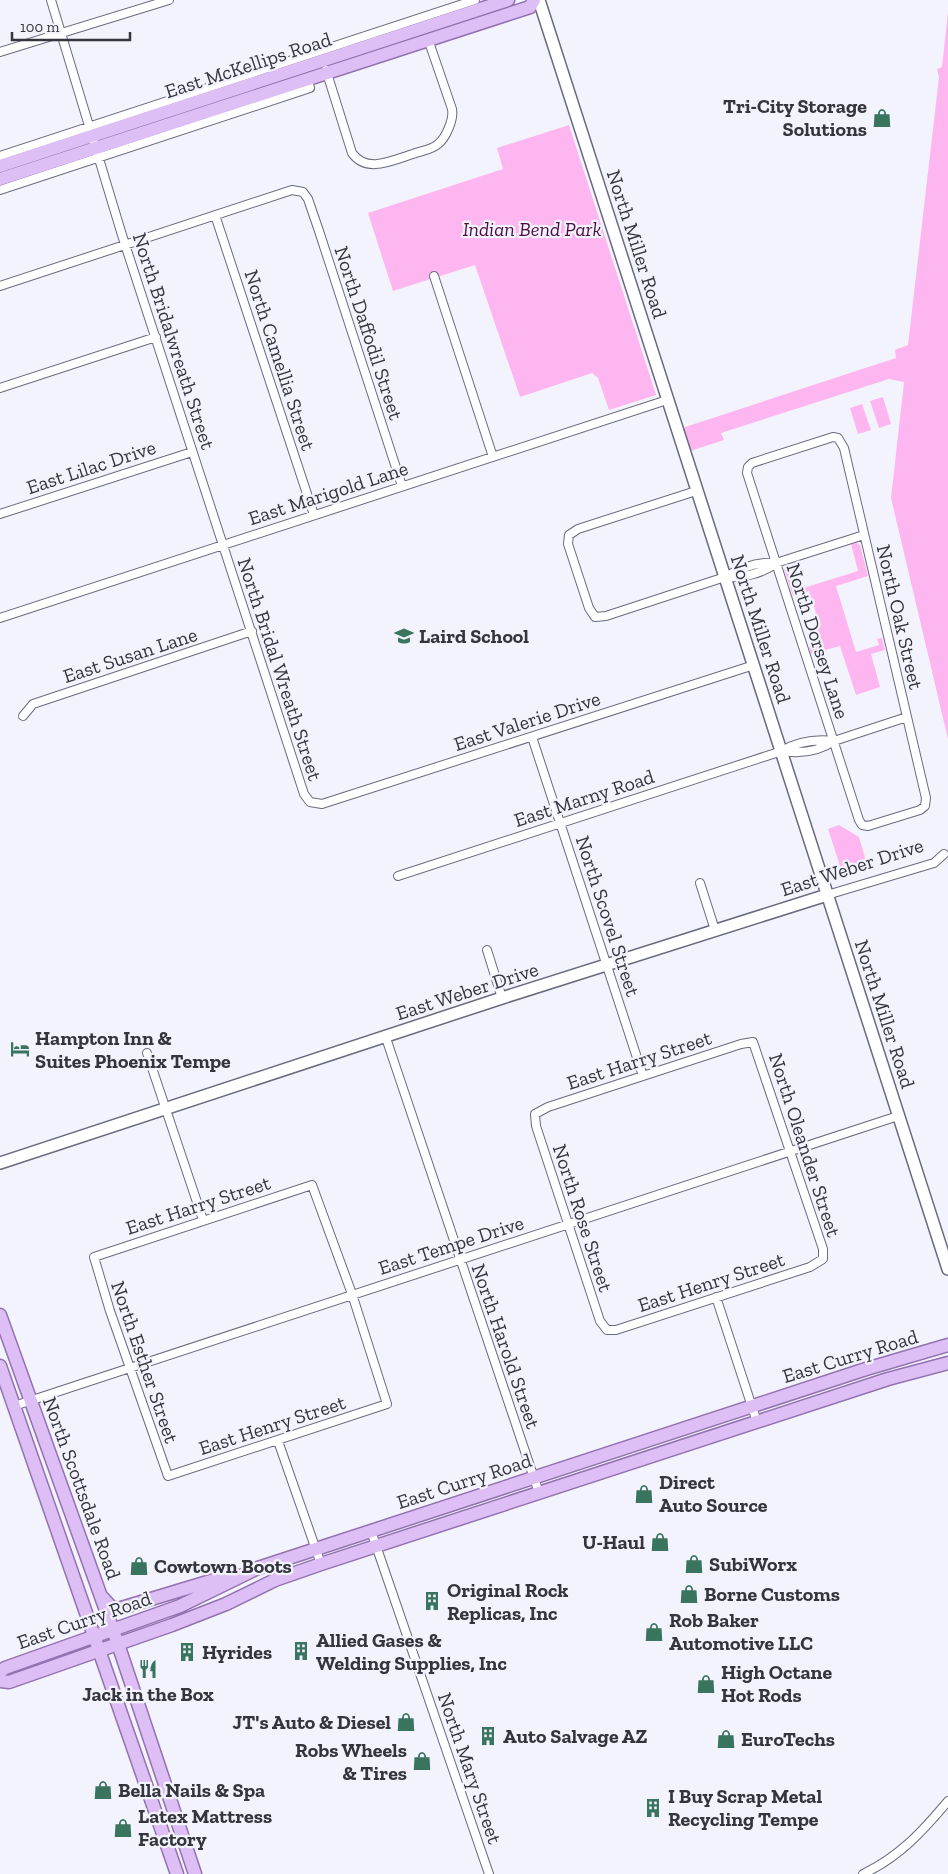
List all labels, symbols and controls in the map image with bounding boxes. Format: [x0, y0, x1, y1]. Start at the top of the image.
scale bar [12, 10, 130, 42]
text: 100 m [20, 18, 59, 36]
street label: East McKellips Road [162, 27, 334, 103]
place label: Tri-City Storage Solutions [723, 94, 867, 141]
shop icon: Tri-City Storage Solutions [871, 107, 893, 129]
street label: North Miller Road [602, 167, 672, 321]
park label: Indian Bend Park [463, 217, 601, 241]
street label: North Bridalwreath Street [128, 230, 221, 453]
street label: North Daffodil Street [330, 243, 409, 423]
street label: North Camellia Street [239, 267, 321, 454]
street label: East Lilac Drive [23, 435, 159, 499]
street label: East Marigold Lane [245, 456, 411, 530]
street label: North Oak Street [872, 542, 928, 692]
street label: North Miller Road [726, 552, 796, 706]
street label: North Bridal Wreath Street [233, 555, 328, 784]
street label: North Dorsey Lane [782, 560, 854, 722]
street label: East Susan Lane [60, 622, 200, 688]
place label: Laird School [419, 624, 529, 648]
school or university icon: Laird School [393, 625, 415, 647]
street label: East Valerie Drive [451, 686, 603, 756]
street label: East Marny Road [511, 764, 657, 832]
street label: North Scovel Street [571, 833, 645, 1000]
street label: East Weber Drive [778, 833, 926, 901]
street label: North Miller Road [850, 937, 920, 1091]
street label: East Weber Drive [393, 957, 541, 1025]
street label: East Harry Street [564, 1025, 715, 1095]
place label: Hampton Inn & Suites Phoenix Tempe [35, 1026, 231, 1073]
hotel icon: Hampton Inn & Suites Phoenix Tempe [9, 1038, 31, 1060]
street label: North Oleander Street [764, 1050, 846, 1240]
street label: North Rose Street [548, 1141, 618, 1295]
street label: East Harry Street [123, 1170, 274, 1240]
street label: East Tempe Drive [375, 1210, 527, 1280]
street label: East Henry Street [635, 1247, 788, 1317]
street label: North Harold Street [467, 1260, 546, 1432]
street label: North Esther Street [106, 1278, 184, 1447]
street label: East Curry Road [779, 1324, 921, 1388]
street label: East Henry Street [196, 1390, 349, 1460]
street label: North Scottsdale Road [38, 1393, 126, 1583]
street label: East Curry Road [394, 1448, 534, 1514]
place label: Direct Auto Source [659, 1470, 768, 1517]
shop icon: Direct Auto Source [633, 1483, 655, 1505]
place label: U-Haul [582, 1530, 645, 1554]
shop icon: U-Haul [649, 1531, 671, 1553]
place label: SubiWorx [709, 1552, 797, 1576]
shop icon: SubiWorx [683, 1553, 705, 1575]
place label: Cowtown Boots [154, 1554, 292, 1578]
shop icon: Cowtown Boots [128, 1555, 150, 1577]
place label: Original Rock Replicas, Inc [447, 1578, 568, 1625]
place label: Borne Customs [704, 1582, 840, 1606]
shop icon: Borne Customs [678, 1583, 700, 1605]
street label: East Curry Road [14, 1586, 154, 1654]
building icon: Original Rock Replicas, Inc [421, 1590, 443, 1612]
place label: Rob Baker Automotive LLC [669, 1608, 813, 1655]
shop icon: Rob Baker Automotive LLC [643, 1621, 665, 1643]
place label: Allied Gases & Welding Supplies, Inc [316, 1628, 507, 1675]
place label: Hyrides [202, 1640, 272, 1664]
building icon: Allied Gases & Welding Supplies, Inc [290, 1640, 312, 1662]
building icon: Hyrides [176, 1641, 198, 1663]
restaurant icon: Jack in the Box [137, 1658, 159, 1680]
place label: High Octane Hot Rods [721, 1660, 832, 1707]
shop icon: High Octane Hot Rods [695, 1673, 717, 1695]
place label: Jack in the Box [82, 1682, 214, 1706]
street label: North Mary Street [433, 1689, 507, 1847]
place label: JT's Auto & Diesel [233, 1710, 391, 1734]
shop icon: JT's Auto & Diesel [395, 1711, 417, 1733]
place label: Auto Salvage AZ [503, 1724, 647, 1748]
building icon: Auto Salvage AZ [477, 1725, 499, 1747]
place label: EuroTechs [741, 1727, 835, 1751]
shop icon: EuroTechs [715, 1728, 737, 1750]
place label: Robs Wheels & Tires [295, 1738, 407, 1785]
shop icon: Robs Wheels & Tires [411, 1750, 433, 1772]
place label: Bella Nails & Spa [118, 1778, 265, 1802]
shop icon: Bella Nails & Spa [92, 1779, 114, 1801]
place label: I Buy Scrap Metal Recycling Tempe [668, 1784, 822, 1831]
building icon: I Buy Scrap Metal Recycling Tempe [642, 1797, 664, 1819]
place label: Latex Mattress Factory [138, 1804, 272, 1851]
shop icon: Latex Mattress Factory [112, 1817, 134, 1839]

